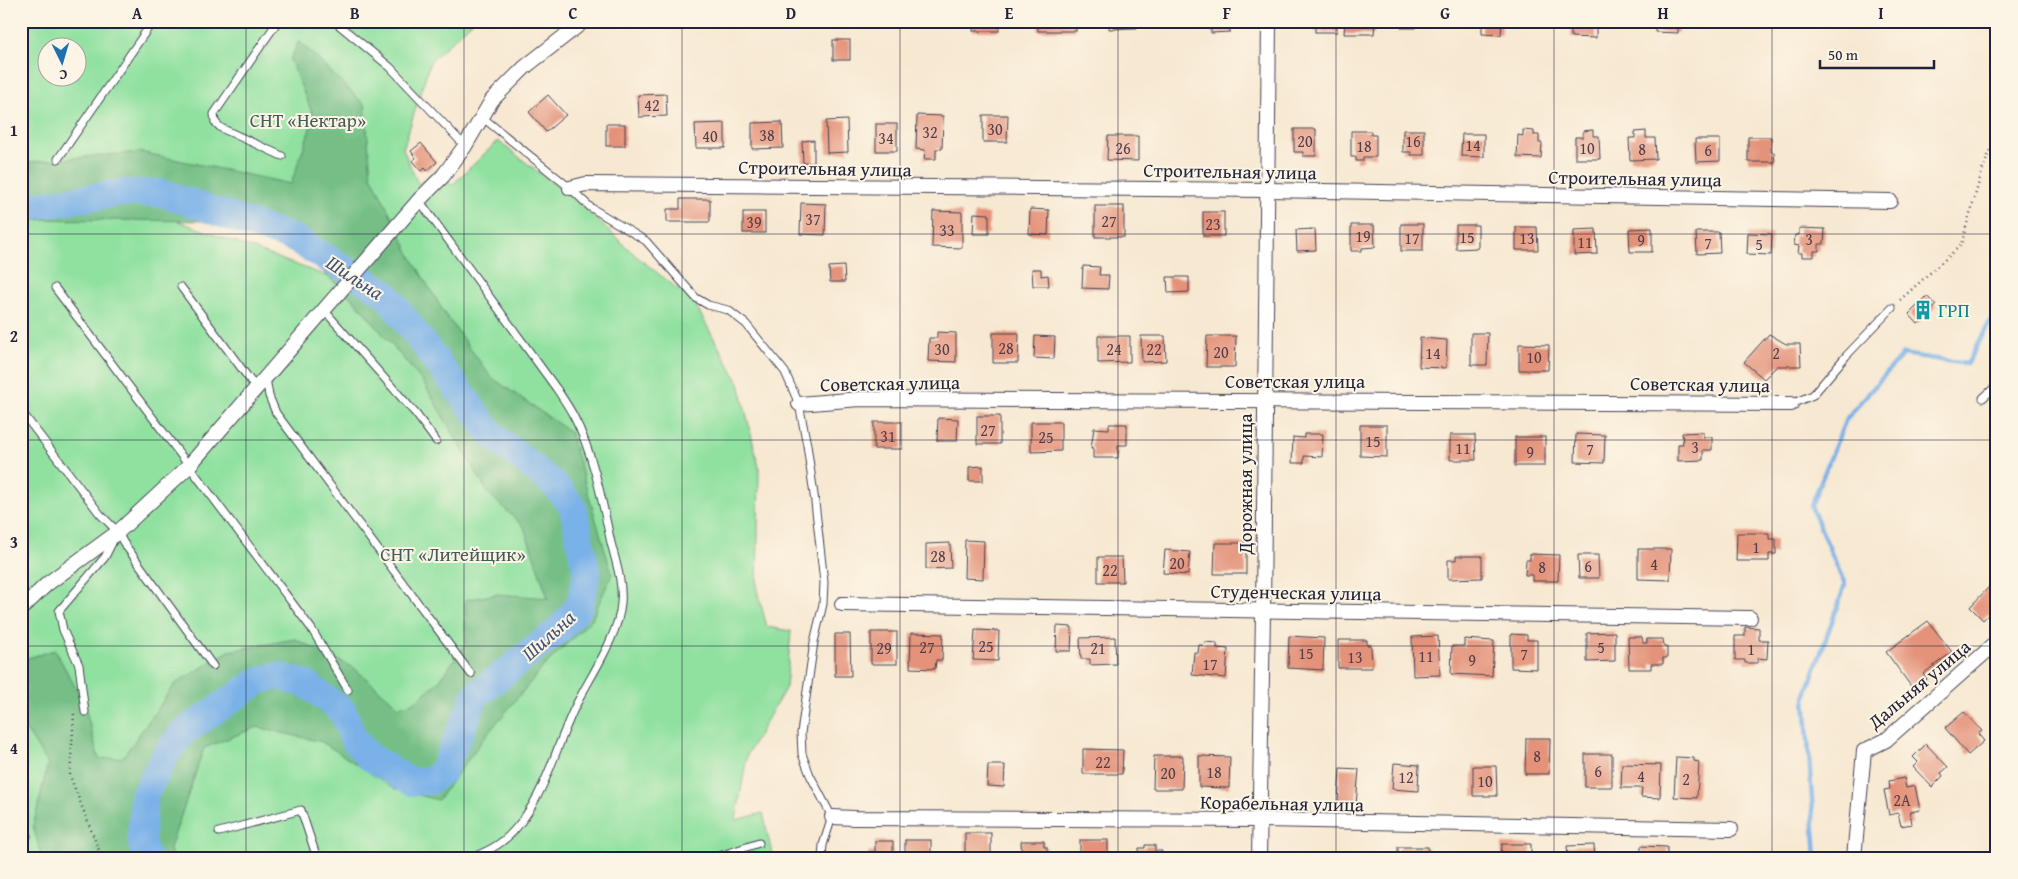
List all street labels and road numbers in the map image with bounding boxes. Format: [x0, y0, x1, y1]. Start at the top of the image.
street label: Строительная улица [738, 152, 912, 184]
street label: Строительная улица [1143, 155, 1317, 187]
street label: Строительная улица [1548, 162, 1722, 194]
street label: Советская улица [1225, 367, 1365, 395]
street label: Советская улица [820, 368, 960, 398]
street label: Советская улица [1630, 369, 1770, 399]
street label: Дорожная улица [1231, 414, 1259, 555]
street label: Студенческая улица [1210, 577, 1382, 607]
street label: Дальняя улица [1861, 633, 1976, 736]
street label: Корабельная улица [1200, 788, 1364, 818]

